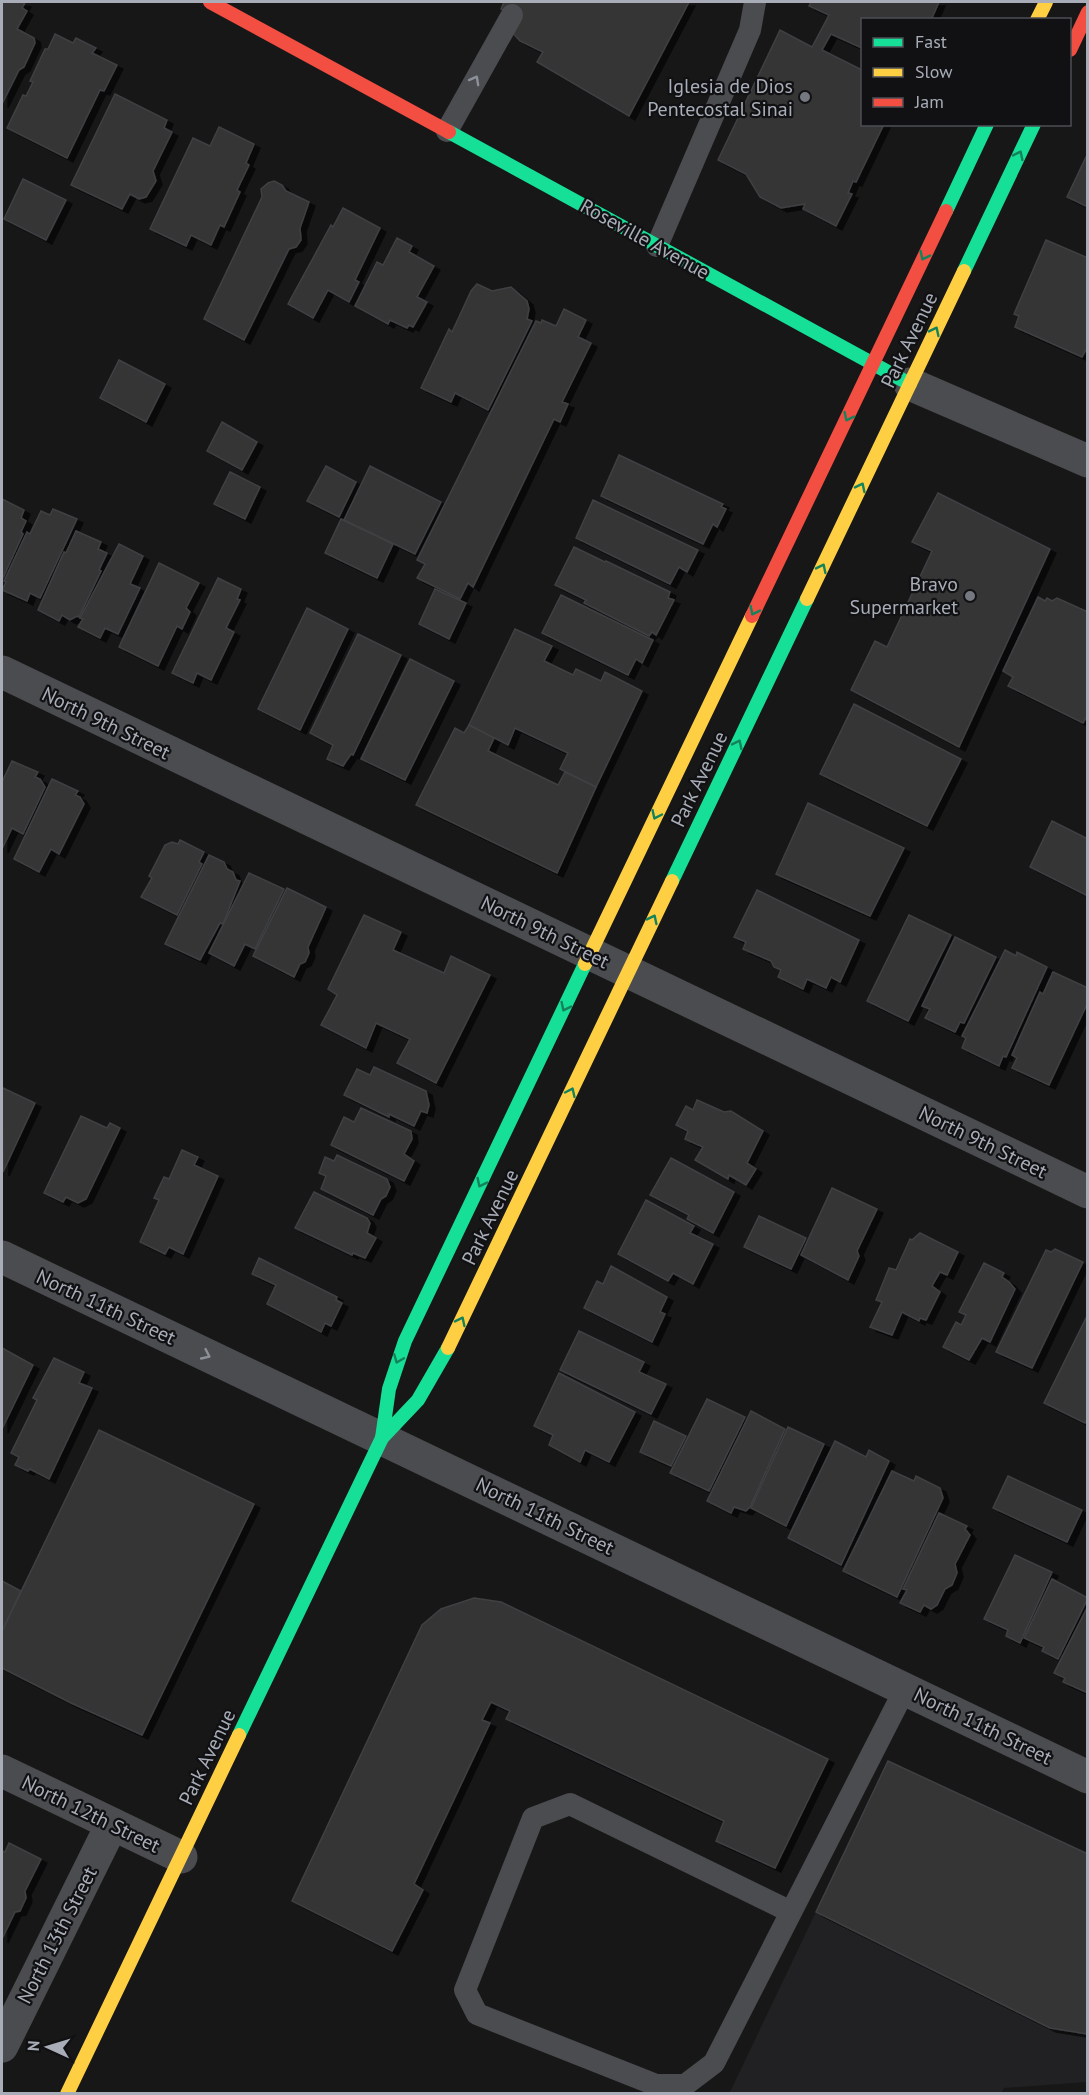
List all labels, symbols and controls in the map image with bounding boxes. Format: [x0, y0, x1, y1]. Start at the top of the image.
legend [861, 18, 1071, 126]
text: Fast [915, 30, 947, 53]
text: Slow [915, 60, 953, 83]
place label: Iglesia de Dios Pentecostal Sinai [647, 73, 793, 122]
one-way arrow [468, 75, 479, 86]
marker: Iglesia de Dios Pentecostal Sinai [798, 90, 812, 104]
text: Jam [914, 90, 944, 113]
one-way arrow [1012, 151, 1024, 162]
street label: Roseville Avenue [576, 193, 714, 285]
one-way arrow [920, 250, 932, 261]
street label: Park Avenue [875, 288, 943, 392]
one-way arrow [928, 327, 940, 338]
one-way arrow [843, 410, 855, 421]
one-way arrow [853, 483, 865, 494]
one-way arrow [815, 563, 827, 574]
place label: Bravo Supermarket [850, 571, 958, 620]
marker: Bravo Supermarket [963, 589, 977, 603]
one-way arrow [750, 605, 761, 616]
street label: North 9th Street [38, 681, 175, 765]
street label: Park Avenue [665, 727, 733, 831]
one-way arrow [730, 739, 742, 750]
one-way arrow [652, 809, 664, 820]
street label: North 9th Street [477, 890, 614, 974]
one-way arrow [646, 915, 658, 926]
one-way arrow [560, 1000, 572, 1011]
one-way arrow [563, 1088, 575, 1099]
street label: North 9th Street [915, 1100, 1052, 1184]
street label: Park Avenue [456, 1165, 524, 1269]
one-way arrow [476, 1176, 488, 1187]
street label: North 11th Street [32, 1263, 180, 1351]
one-way arrow [454, 1317, 466, 1328]
one-way arrow [200, 1347, 211, 1359]
one-way arrow [392, 1354, 405, 1364]
street label: North 11th Street [472, 1471, 619, 1561]
street label: North 11th Street [910, 1681, 1057, 1771]
street label: Park Avenue [173, 1705, 241, 1809]
street label: North 12th Street [18, 1769, 165, 1859]
street label: North 13th Street [11, 1862, 103, 2008]
north arrow [18, 2017, 78, 2077]
text: N [23, 2040, 43, 2052]

